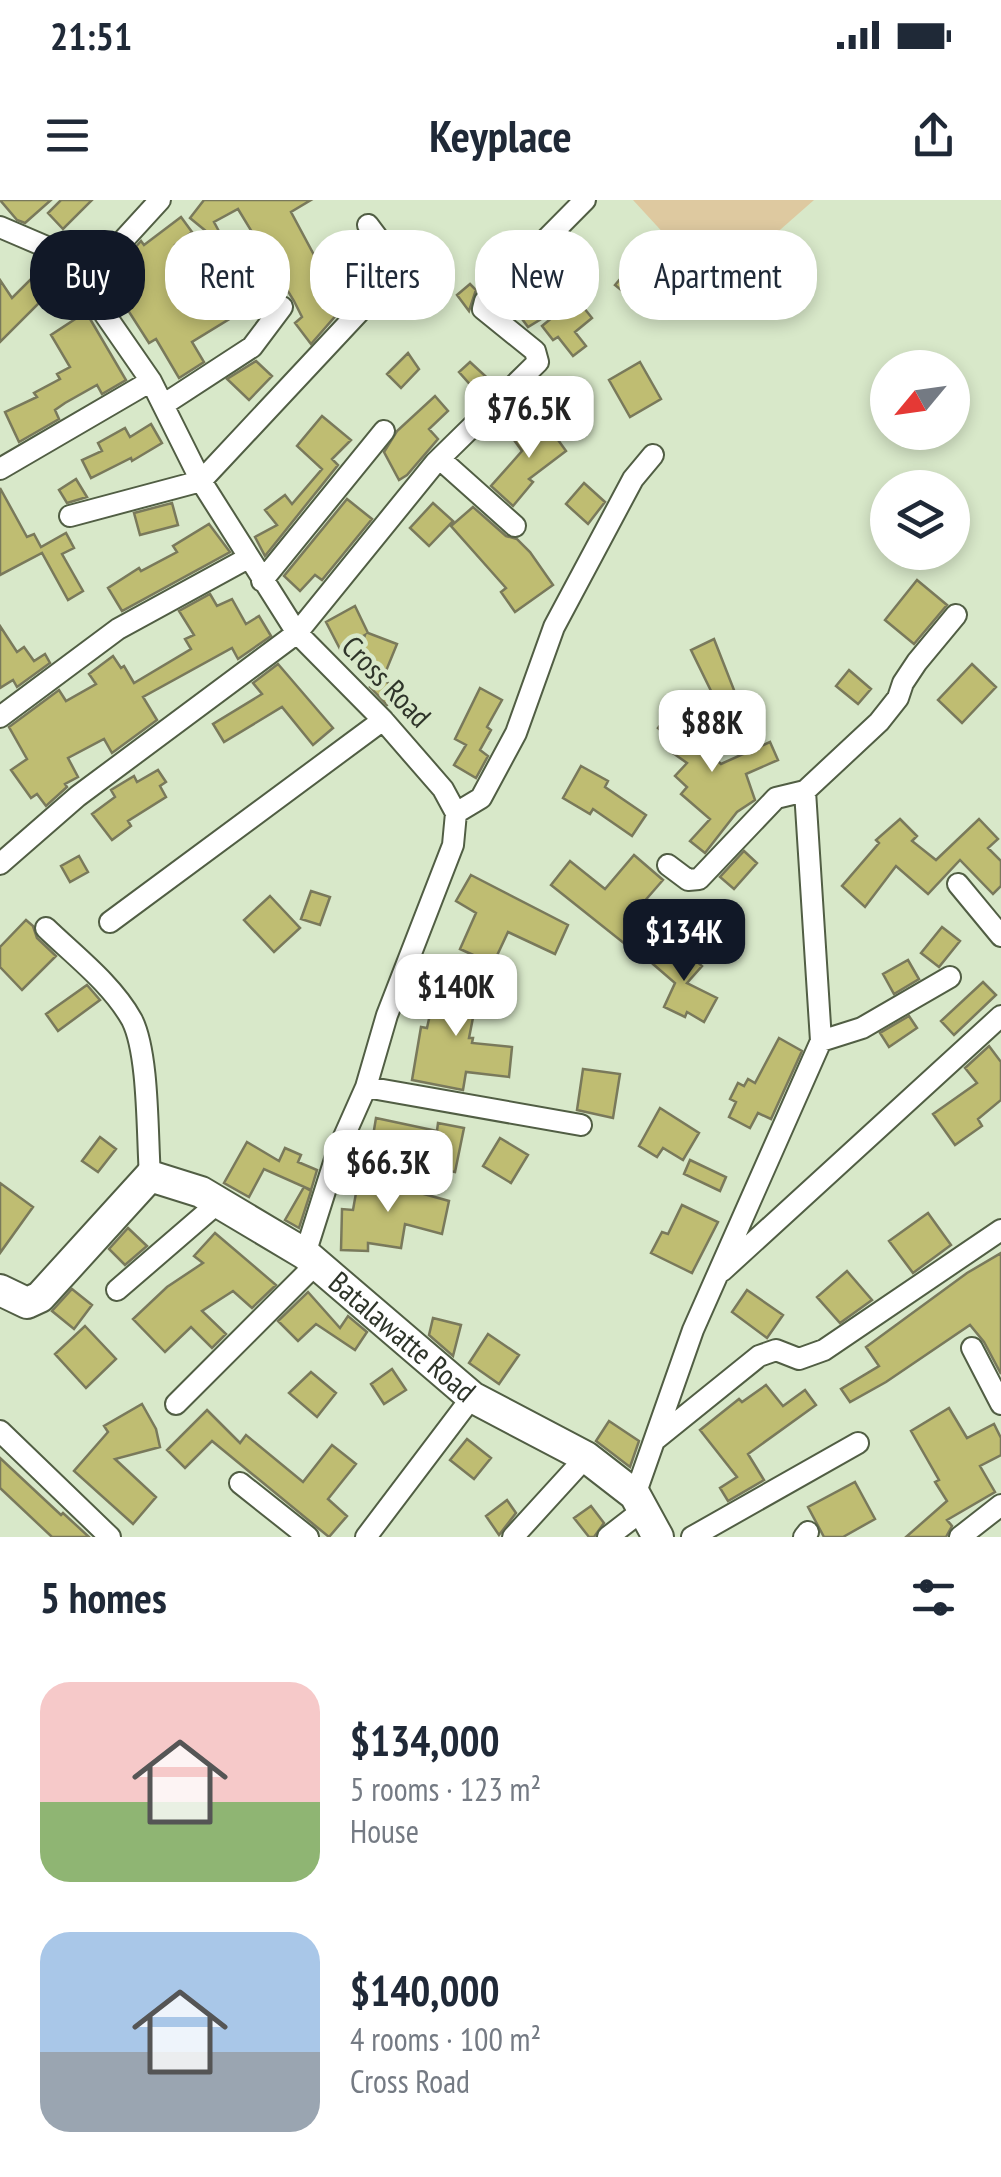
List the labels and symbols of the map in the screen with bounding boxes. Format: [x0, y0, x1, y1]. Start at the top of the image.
north arrow [870, 350, 970, 450]
pin: $76.5K [448, 376, 610, 461]
street label: Cross Road [334, 627, 440, 735]
pin: $88K [653, 690, 771, 775]
pin: $134K [614, 899, 754, 984]
pin: $140K [386, 954, 526, 1039]
pin: $66.3K [307, 1130, 469, 1215]
street label: Batalawatte Road [321, 1262, 484, 1410]

